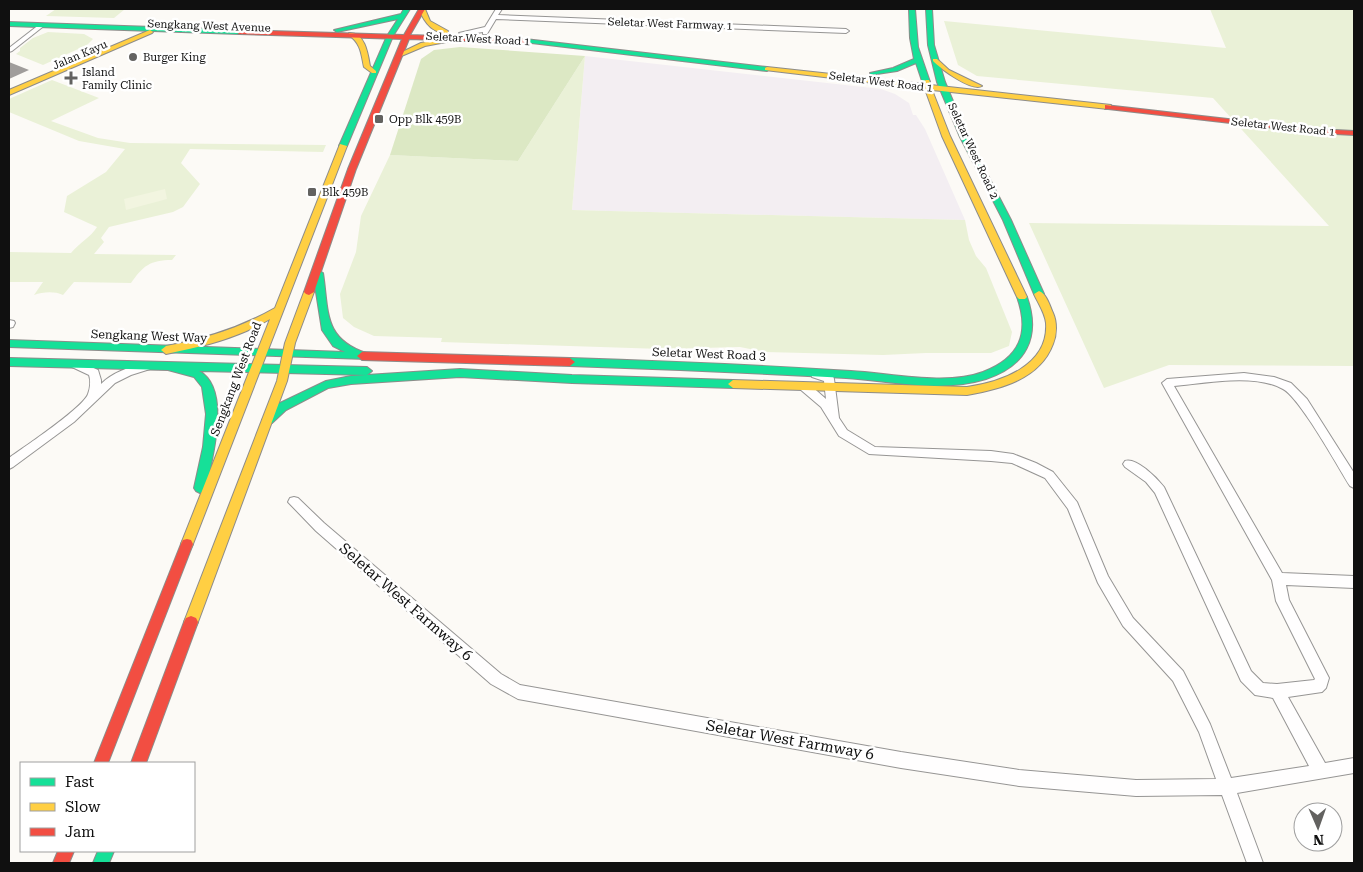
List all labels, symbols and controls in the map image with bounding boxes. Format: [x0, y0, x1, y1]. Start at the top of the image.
street label: Seletar West Farmway 1 [607, 15, 733, 33]
street label: Sengkang West Avenue [147, 17, 271, 35]
street label: Seletar West Road 1 [425, 30, 531, 48]
street label: Jalan Kayu [51, 38, 109, 72]
marker: Burger King [127, 51, 139, 63]
place label: Burger King [143, 51, 206, 64]
place label: Island Family Clinic [82, 66, 152, 92]
street label: Seletar West Road 1 [828, 69, 934, 95]
marker: Island Family Clinic [64, 71, 78, 85]
street label: Seletar West Road 2 [945, 101, 1001, 201]
marker: Opp Blk 459B [373, 113, 385, 125]
place label: Opp Blk 459B [389, 113, 461, 126]
street label: Seletar West Road 1 [1230, 115, 1336, 139]
marker: Blk 459B [306, 186, 318, 198]
place label: Blk 459B [322, 186, 368, 199]
street label: Sengkang West Road [208, 320, 264, 438]
street label: Sengkang West Way [91, 327, 208, 345]
street label: Seletar West Road 3 [652, 345, 766, 363]
street label: Seletar West Farmway 6 [336, 539, 476, 665]
street label: Seletar West Farmway 6 [704, 716, 876, 764]
legend [20, 762, 195, 852]
text: Fast [65, 773, 95, 791]
text: Slow [65, 798, 101, 816]
north arrow [1293, 802, 1343, 852]
text: Jam [65, 823, 95, 841]
text: N [1313, 832, 1324, 848]

